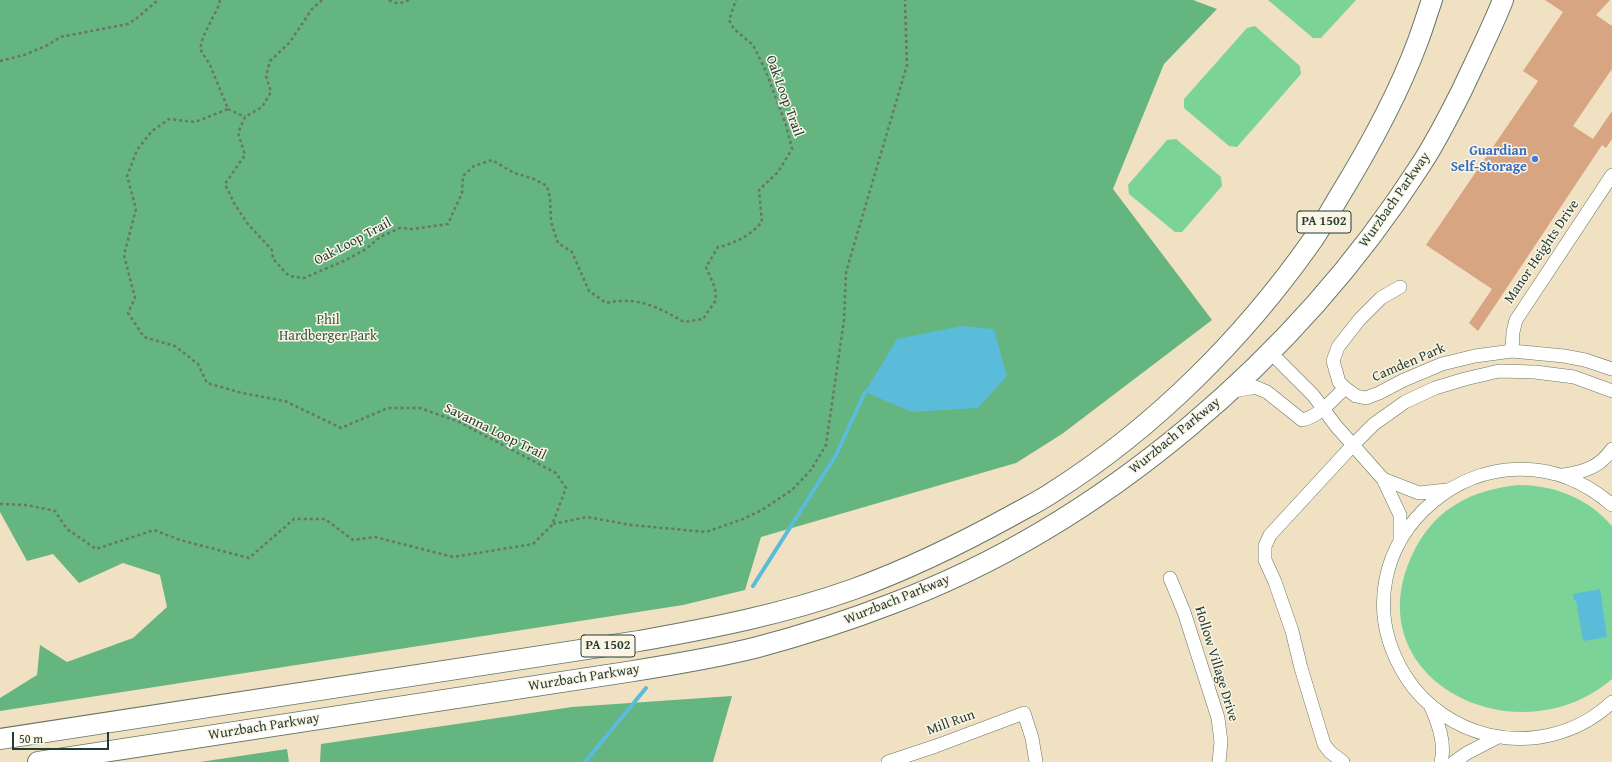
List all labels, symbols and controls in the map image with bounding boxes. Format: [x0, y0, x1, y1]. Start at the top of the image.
street label: Oak Loop Trail [762, 53, 806, 139]
place label: Guardian Self-Storage [1451, 143, 1527, 176]
street label: Wurzbach Parkway [1356, 149, 1434, 251]
marker: Guardian Self-Storage [1530, 154, 1540, 164]
street label: Manor Heights Drive [1501, 197, 1583, 307]
road number: PA 1502 [1297, 211, 1351, 233]
street label: Oak Loop Trail [312, 215, 394, 269]
park label: Phil Hardberger Park [279, 312, 377, 344]
street label: Camden Park [1370, 340, 1448, 386]
street label: Wurzbach Parkway [1126, 394, 1224, 478]
street label: Savanna Loop Trail [441, 400, 549, 464]
street label: Wurzbach Parkway [842, 571, 952, 629]
street label: Hollow Village Drive [1190, 604, 1242, 724]
road number: PA 1502 [581, 635, 635, 657]
street label: Wurzbach Parkway [527, 661, 641, 695]
street label: Mill Run [925, 707, 977, 739]
street label: Wurzbach Parkway [207, 710, 321, 744]
scale bar [14, 724, 111, 750]
text: 50 m [19, 730, 43, 747]

